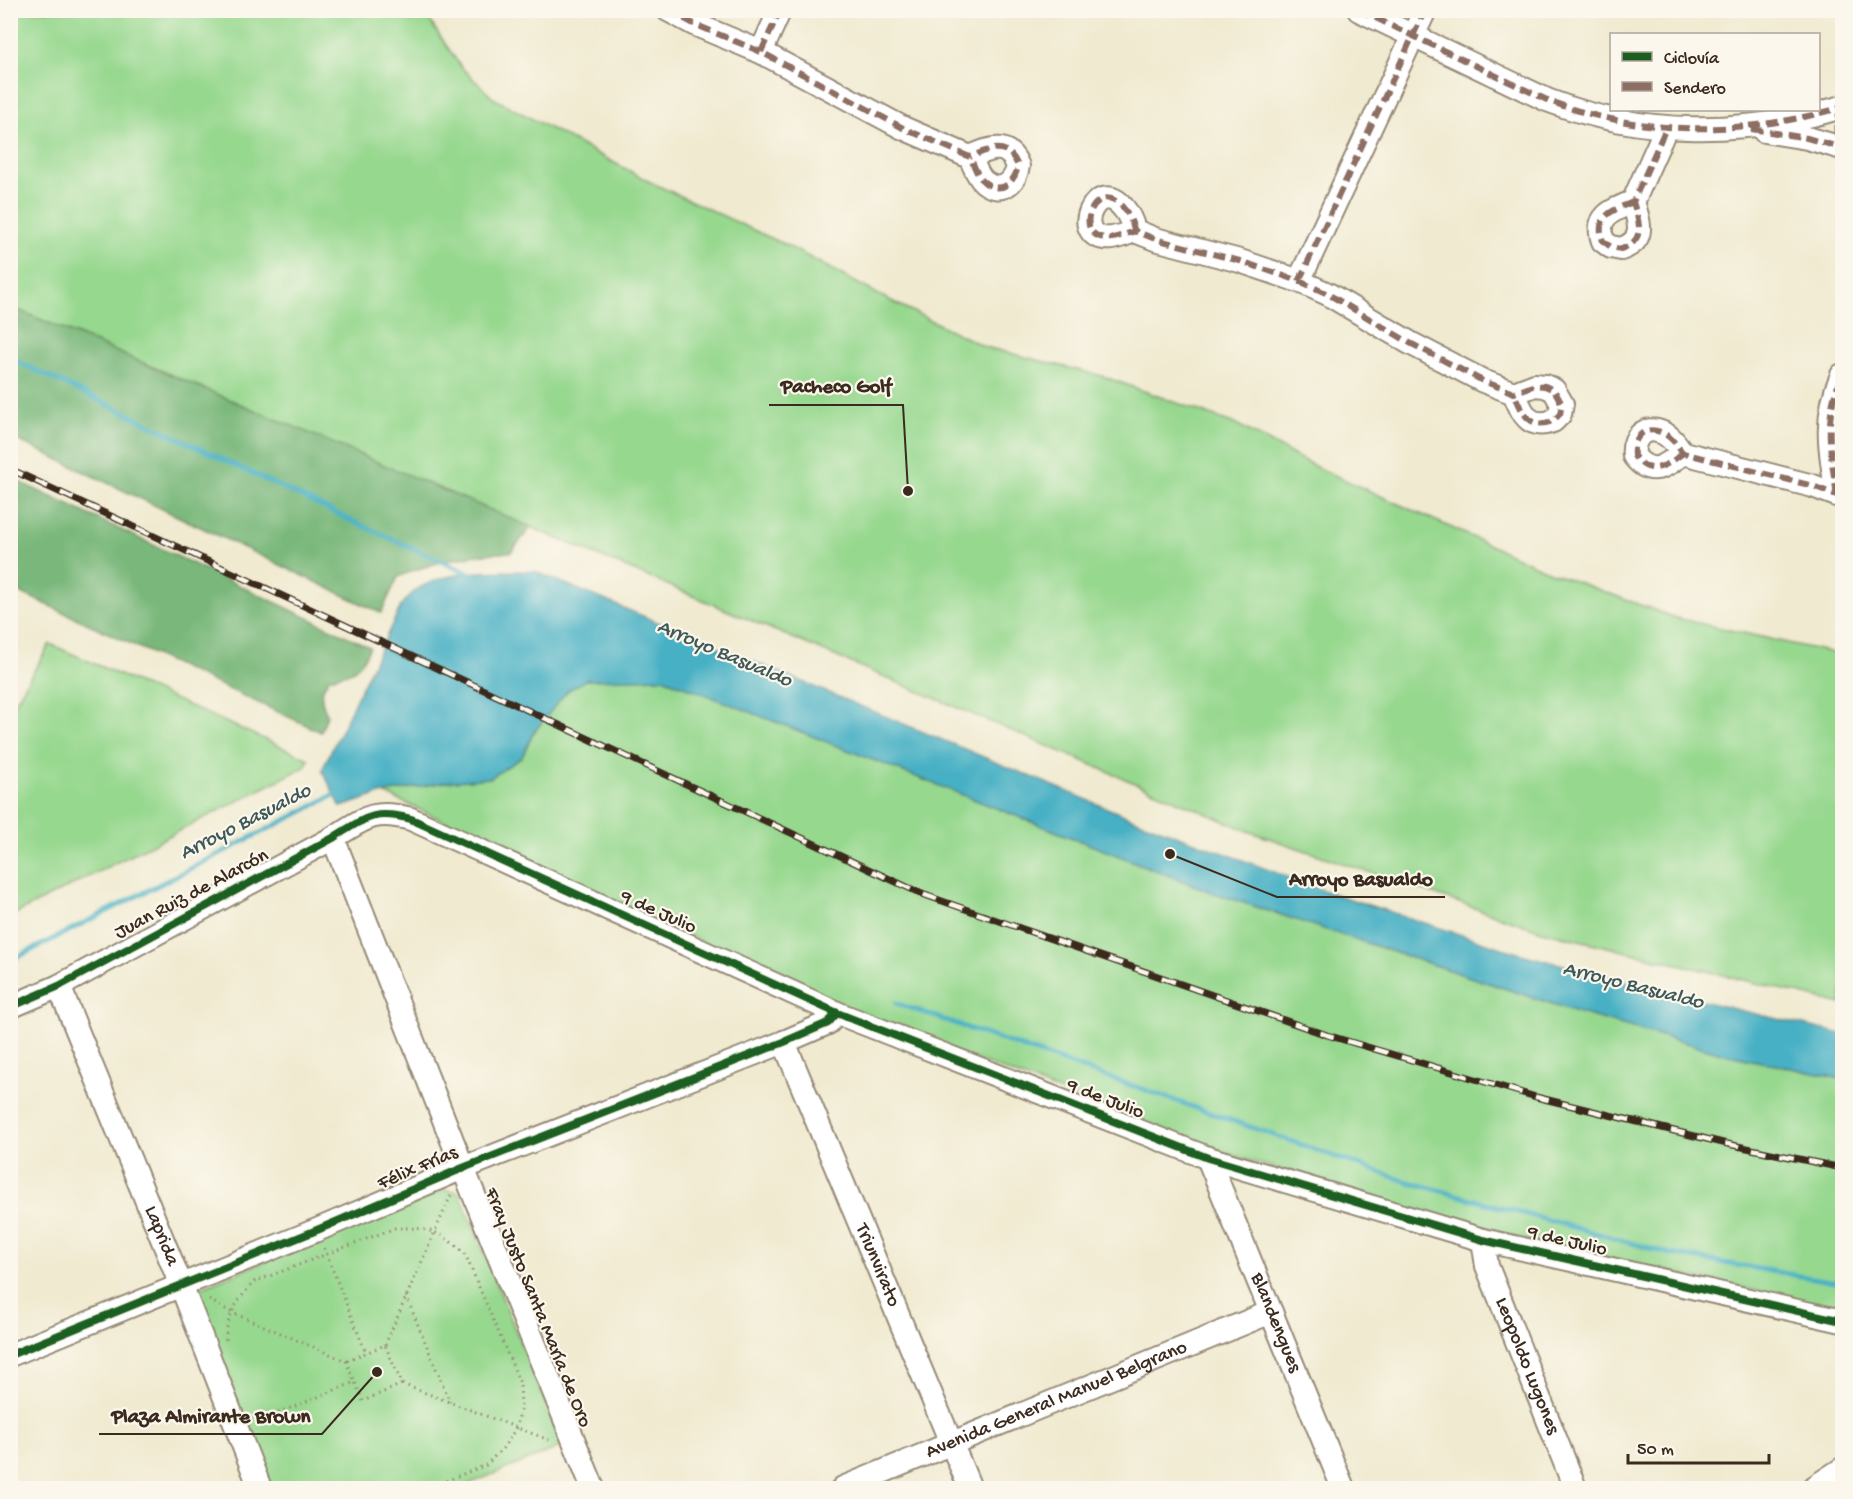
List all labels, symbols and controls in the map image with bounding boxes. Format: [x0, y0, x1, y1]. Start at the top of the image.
legend [1610, 33, 1820, 111]
text: Ciclovía [1664, 49, 1720, 70]
text: Sendero [1664, 79, 1726, 100]
callout: Pacheco Golf [769, 366, 903, 405]
text: Pacheco Golf [780, 376, 894, 401]
water label: Arroyo Basualdo [653, 615, 796, 695]
water label: Arroyo Basualdo [176, 779, 317, 867]
street label: Juan Ruiz de Alarcón [111, 844, 273, 945]
callout: Arroyo Basualdo [1277, 858, 1445, 897]
text: Arroyo Basualdo [1288, 869, 1433, 894]
street label: 9 de Julio [616, 886, 700, 940]
water label: Arroyo Basualdo [1560, 957, 1707, 1017]
street label: 9 de Julio [1062, 1074, 1147, 1125]
street label: Félix Frías [374, 1142, 462, 1197]
street label: Fray Justo Santa María de Oro [478, 1184, 596, 1431]
street label: Laprida [139, 1203, 184, 1270]
street label: Triunvirato [849, 1219, 905, 1310]
street label: 9 de Julio [1524, 1221, 1609, 1262]
street label: Blandengues [1244, 1269, 1306, 1376]
street label: Leopoldo Lugones [1489, 1294, 1564, 1438]
street label: Avenida General Manuel Belgrano [923, 1336, 1191, 1464]
callout: Plaza Almirante Brown [99, 1395, 322, 1434]
text: Plaza Almirante Brown [110, 1406, 312, 1431]
scale bar [1628, 1427, 1769, 1465]
text: 50 m [1637, 1440, 1674, 1461]

